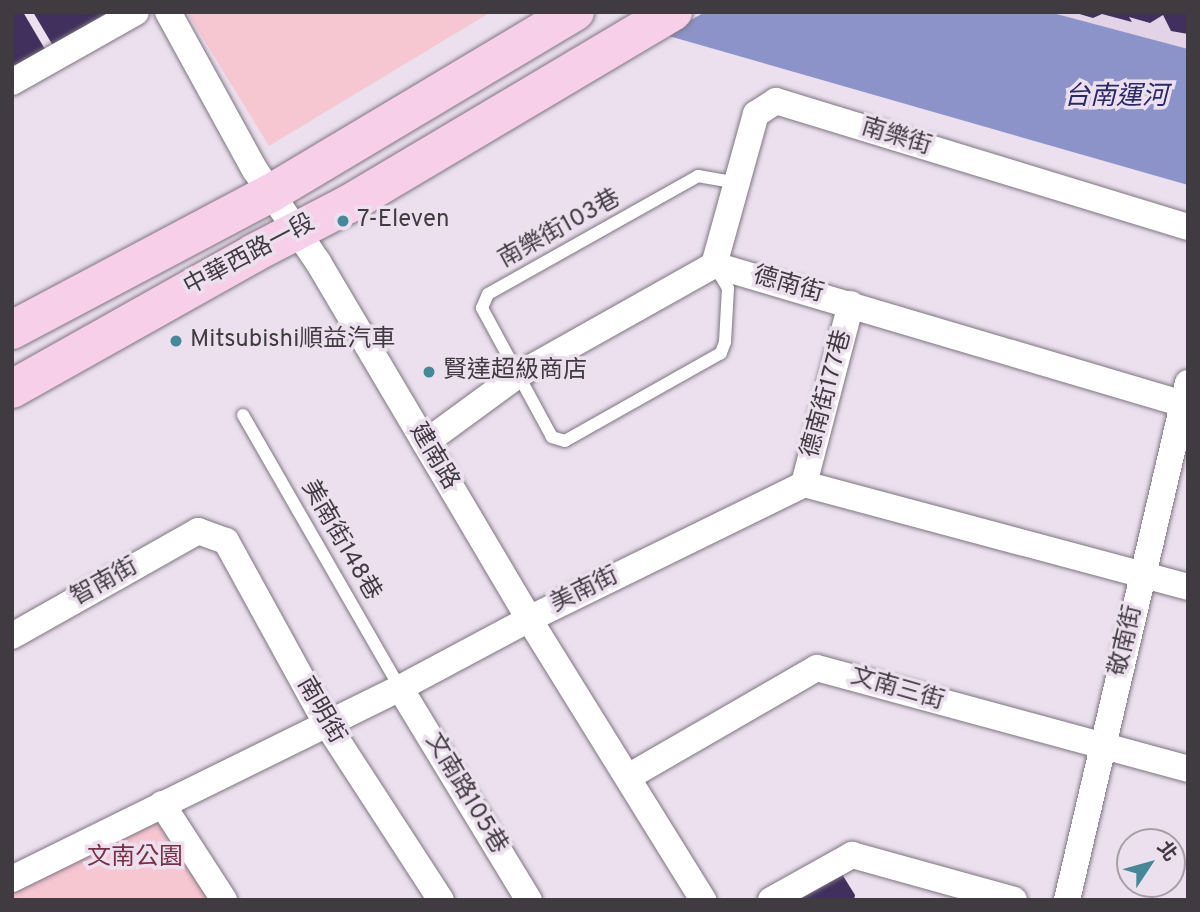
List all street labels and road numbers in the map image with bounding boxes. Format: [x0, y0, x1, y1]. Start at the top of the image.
street label: 南樂街 [857, 114, 935, 162]
street label: 南樂街103巷 [494, 185, 626, 275]
street label: 中華西路一段 [180, 209, 320, 303]
street label: 德南街 [749, 262, 827, 310]
street label: 德南街177巷 [797, 327, 859, 461]
street label: 建南路 [402, 419, 464, 495]
street label: 美南街148巷 [294, 476, 386, 606]
street label: 智南街 [67, 553, 143, 613]
street label: 美南街 [546, 562, 624, 620]
street label: 敬南街 [1105, 603, 1149, 679]
street label: 文南三街 [847, 663, 947, 717]
street label: 南明街 [290, 673, 350, 749]
street label: 文南路105巷 [418, 729, 512, 859]

